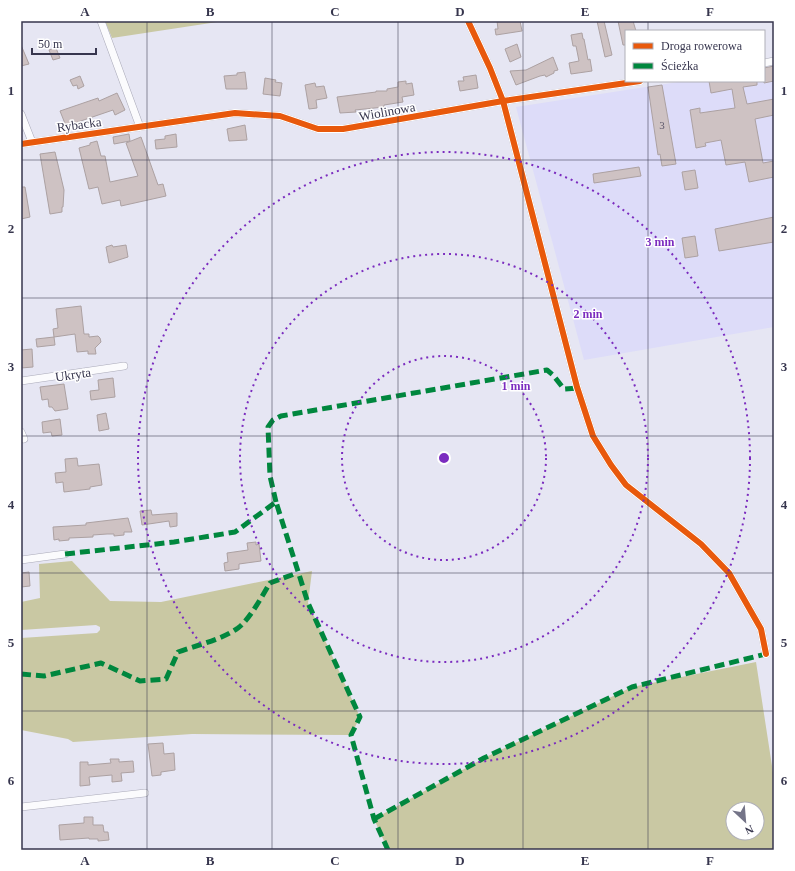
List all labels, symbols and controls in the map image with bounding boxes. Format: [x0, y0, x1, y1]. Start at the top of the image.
text: A [80, 4, 90, 19]
text: B [206, 4, 215, 19]
text: C [330, 4, 340, 19]
text: D [455, 4, 465, 19]
text: E [581, 4, 589, 19]
text: F [706, 4, 714, 19]
scale bar [32, 30, 96, 56]
legend [625, 30, 765, 82]
text: 50 m [38, 37, 63, 51]
text: Droga rowerowa [661, 39, 743, 53]
text: Ścieżka [661, 59, 699, 73]
text: 1 [8, 83, 14, 98]
text: 1 [781, 83, 787, 98]
street label: Wiolinowa [358, 99, 417, 124]
street label: Rybacka [56, 114, 103, 135]
house number: 3 [659, 119, 665, 131]
text: 2 [8, 221, 14, 236]
text: 2 [781, 221, 787, 236]
text: 3 min [645, 235, 675, 249]
text: 2 min [573, 307, 603, 321]
text: 3 [8, 359, 15, 374]
text: 3 [781, 359, 788, 374]
street label: Ukryta [54, 365, 92, 384]
text: 1 min [501, 379, 531, 393]
centre of rings [437, 451, 451, 465]
text: 4 [8, 497, 15, 512]
text: 4 [781, 497, 788, 512]
text: 5 [8, 635, 15, 650]
text: 5 [781, 635, 788, 650]
text: 6 [8, 773, 15, 788]
text: 6 [781, 773, 788, 788]
north arrow [725, 801, 765, 841]
text: N [743, 823, 756, 837]
text: A [80, 853, 90, 868]
text: B [206, 853, 215, 868]
text: C [330, 853, 340, 868]
text: D [455, 853, 465, 868]
text: E [581, 853, 589, 868]
text: F [706, 853, 714, 868]

